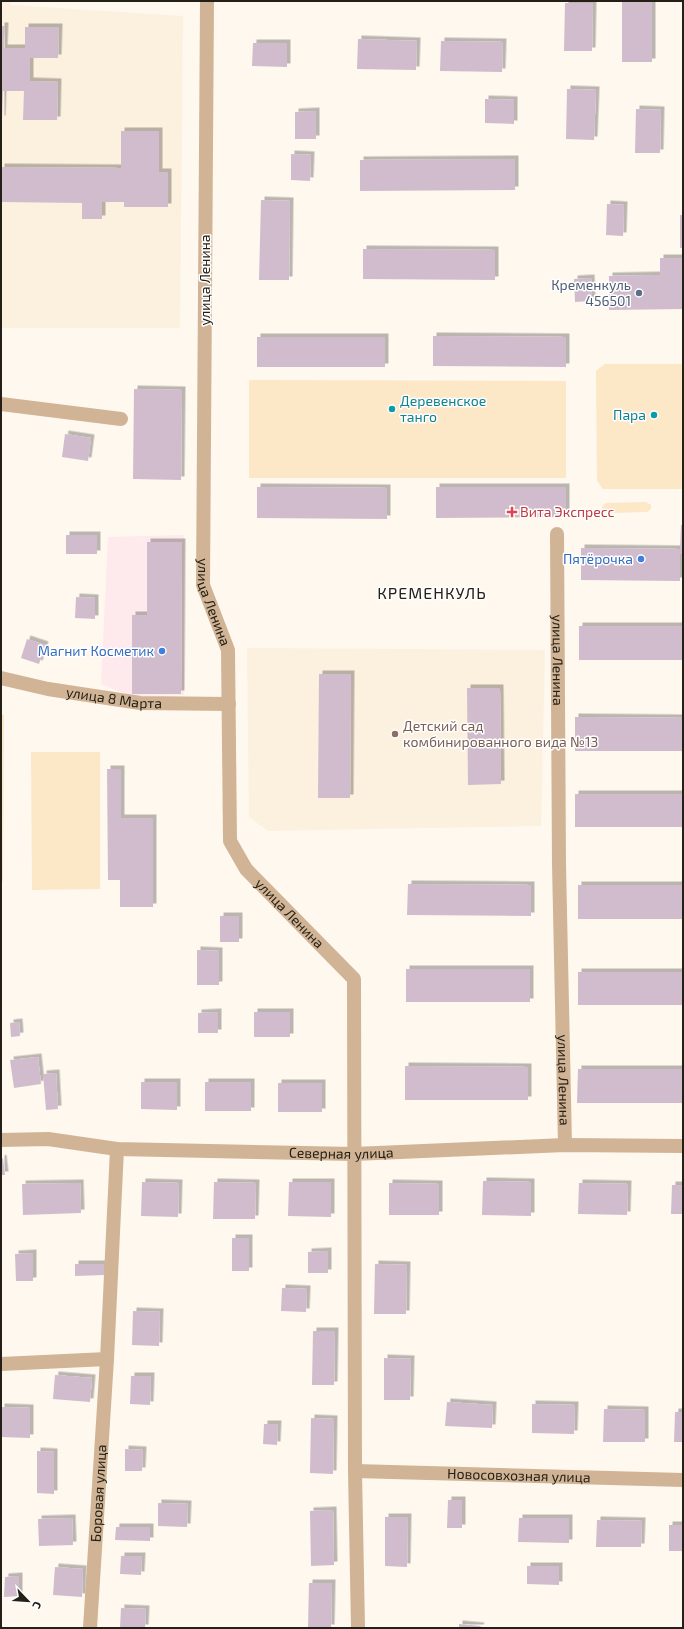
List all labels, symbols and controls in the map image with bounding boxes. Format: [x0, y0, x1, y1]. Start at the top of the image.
street label: улица Ленина [196, 234, 213, 326]
place label: Кременкуль 456501 [551, 276, 631, 309]
marker: Кременкуль 456501 [634, 288, 644, 298]
place label: Деревенское танго [400, 392, 486, 425]
marker: Деревенское танго [387, 404, 397, 414]
place label: Пара [613, 406, 646, 423]
marker: Пара [649, 410, 659, 420]
place label: Вита Экспресс [520, 503, 615, 520]
marker: Вита Экспресс [507, 507, 517, 517]
place label: Пятёрочка [563, 550, 633, 567]
marker: Пятёрочка [636, 554, 646, 564]
street label: улица Ленина [194, 558, 235, 648]
district label: КРЕМЕНКУЛЬ [377, 583, 487, 602]
street label: улица Ленина [549, 614, 567, 706]
place label: Магнит Косметик [38, 642, 154, 659]
marker: Магнит Косметик [157, 646, 167, 656]
street label: улица 8 Марта [65, 683, 162, 711]
place label: Детский сад комбинированного вида №13 [403, 717, 598, 750]
marker: Детский сад комбинированного вида №13 [390, 729, 400, 739]
street label: улица Ленина [252, 874, 328, 951]
street label: улица Ленина [555, 1034, 574, 1126]
street label: Северная улица [289, 1143, 394, 1162]
street label: Боровая улица [86, 1444, 110, 1543]
street label: Новосовхозная улица [447, 1465, 591, 1485]
north arrow [8, 1581, 48, 1621]
text: С [30, 1600, 45, 1612]

